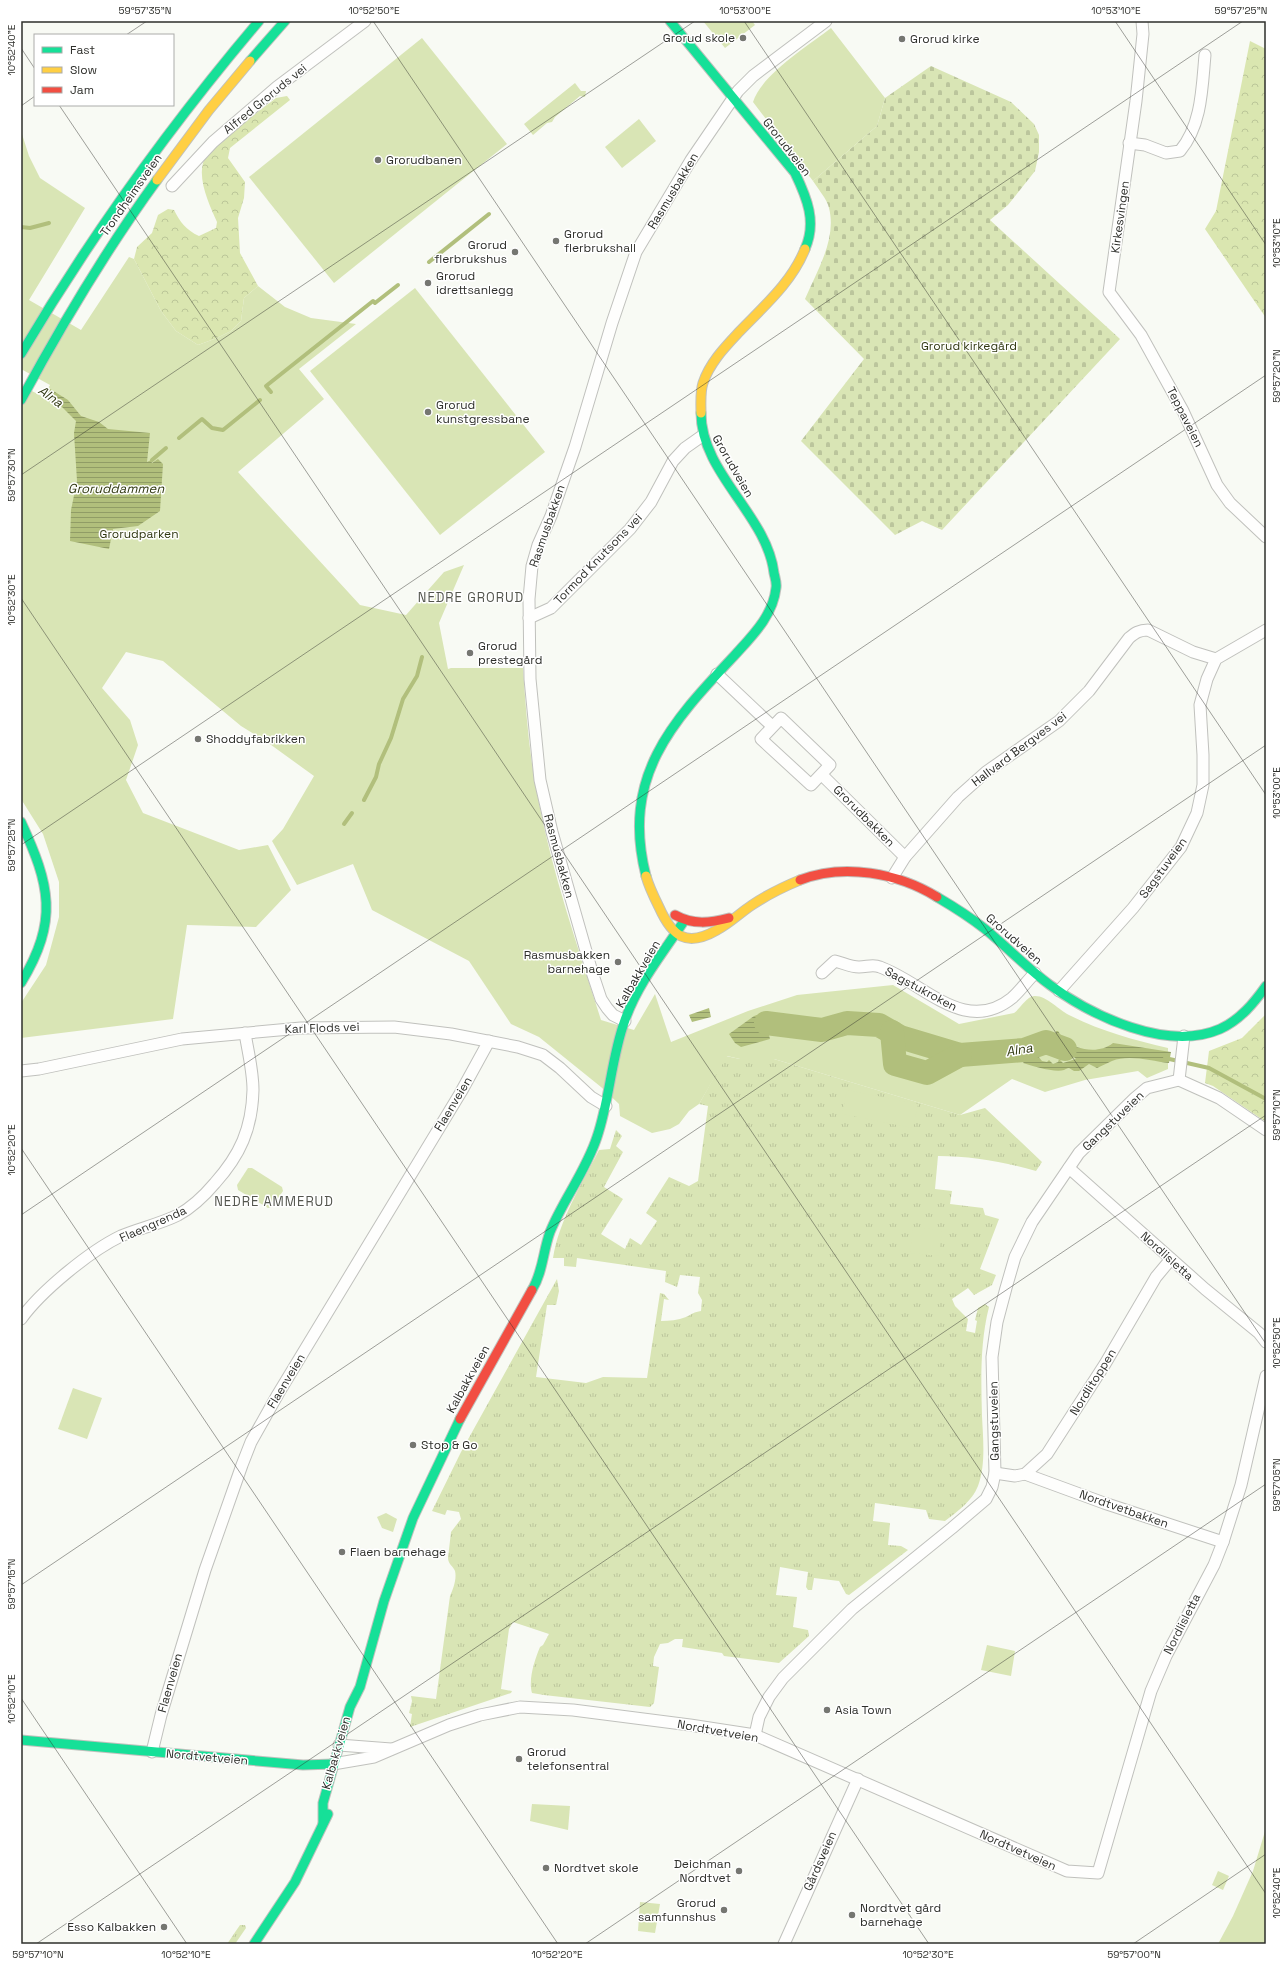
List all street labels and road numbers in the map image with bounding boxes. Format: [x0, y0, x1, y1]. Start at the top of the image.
street label: Alfred Groruds vei [220, 60, 310, 138]
street label: Grorudveien [759, 115, 815, 179]
street label: Trondheimsveien [96, 150, 166, 240]
street label: Rasmusbakken [644, 150, 702, 232]
street label: Kirkesvingen [1107, 180, 1133, 254]
street label: Teppaveien [1163, 384, 1207, 450]
street label: Grorudveien [709, 432, 757, 500]
street label: Rasmusbakken [525, 483, 569, 569]
street label: Tormod Knutsons vei [550, 510, 646, 608]
street label: Hallvard Bergves vei [968, 708, 1070, 790]
street label: Grorudbakken [830, 782, 898, 850]
street label: Rasmusbakken [540, 812, 578, 900]
street label: Sagstuveien [1135, 834, 1191, 902]
street label: Grorudveien [982, 910, 1046, 968]
street label: Kalbakkveien [612, 937, 664, 1011]
street label: Sagstukroken [882, 963, 960, 1015]
street label: Karl Flods vei [284, 1019, 360, 1037]
street label: Flaenveien [430, 1074, 476, 1134]
street label: Gangstuveien [1079, 1088, 1147, 1154]
street label: Flaengrenda [117, 1202, 189, 1246]
street label: Nordlisletta [1137, 1228, 1197, 1284]
street label: Kalbakkveien [443, 1342, 493, 1416]
street label: Nordlitoppen [1066, 1346, 1120, 1418]
street label: Flaenveien [263, 1351, 309, 1411]
street label: Gangstuveien [985, 1381, 1003, 1461]
street label: Nordtvetbakken [1077, 1486, 1171, 1532]
street label: Nordlisletta [1160, 1591, 1204, 1657]
street label: Flaenveien [154, 1651, 186, 1715]
street label: Kalbakkveien [318, 1715, 354, 1791]
street label: Nordtvetveien [676, 1716, 760, 1746]
street label: Nordtvetveien [165, 1745, 249, 1769]
street label: Nordtvetveien [977, 1826, 1059, 1874]
street label: Gårdsveien [800, 1829, 840, 1893]

